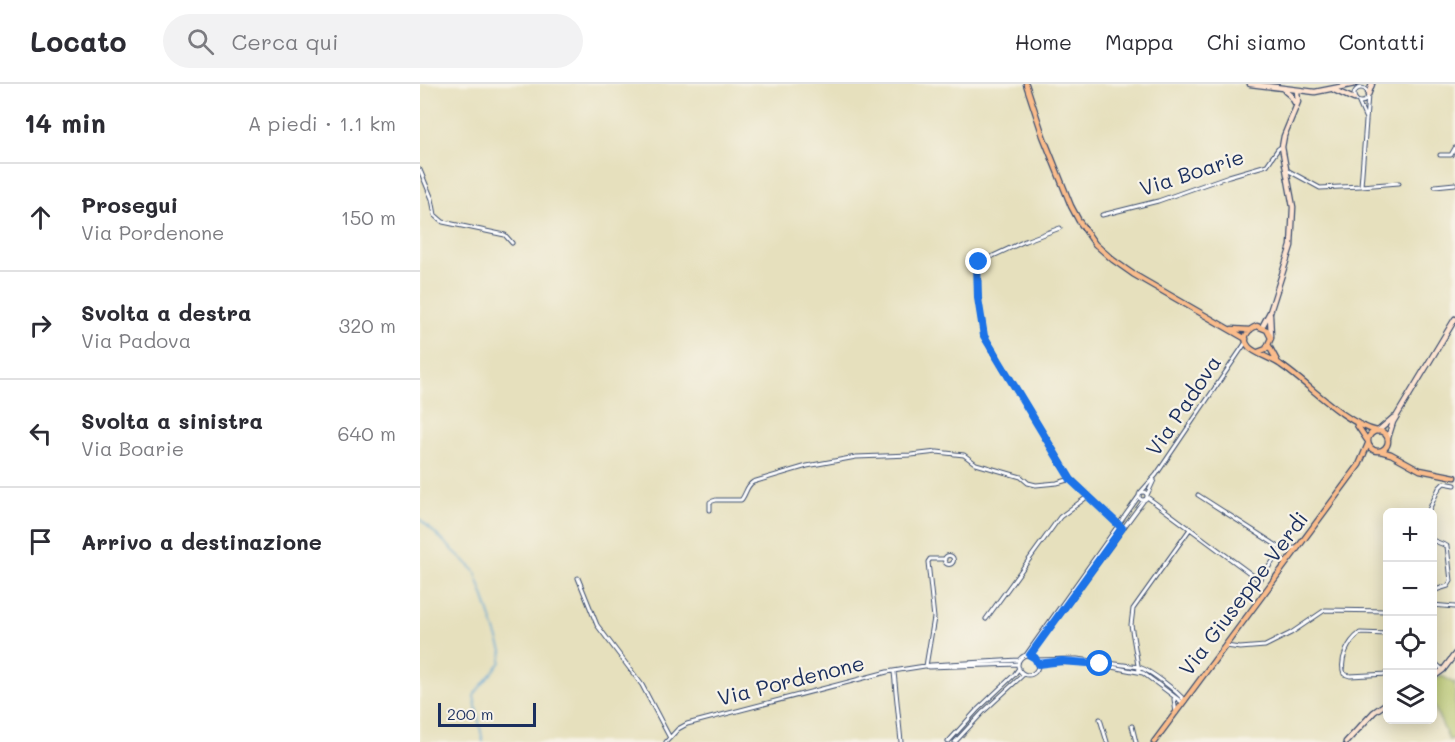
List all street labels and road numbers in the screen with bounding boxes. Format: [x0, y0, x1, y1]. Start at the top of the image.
street label: Via Boarie [1136, 142, 1247, 201]
street label: Via Padova [1139, 350, 1226, 461]
street label: Via Giuseppe Verdi [1172, 506, 1313, 681]
street label: Via Pordenone [714, 648, 867, 711]

